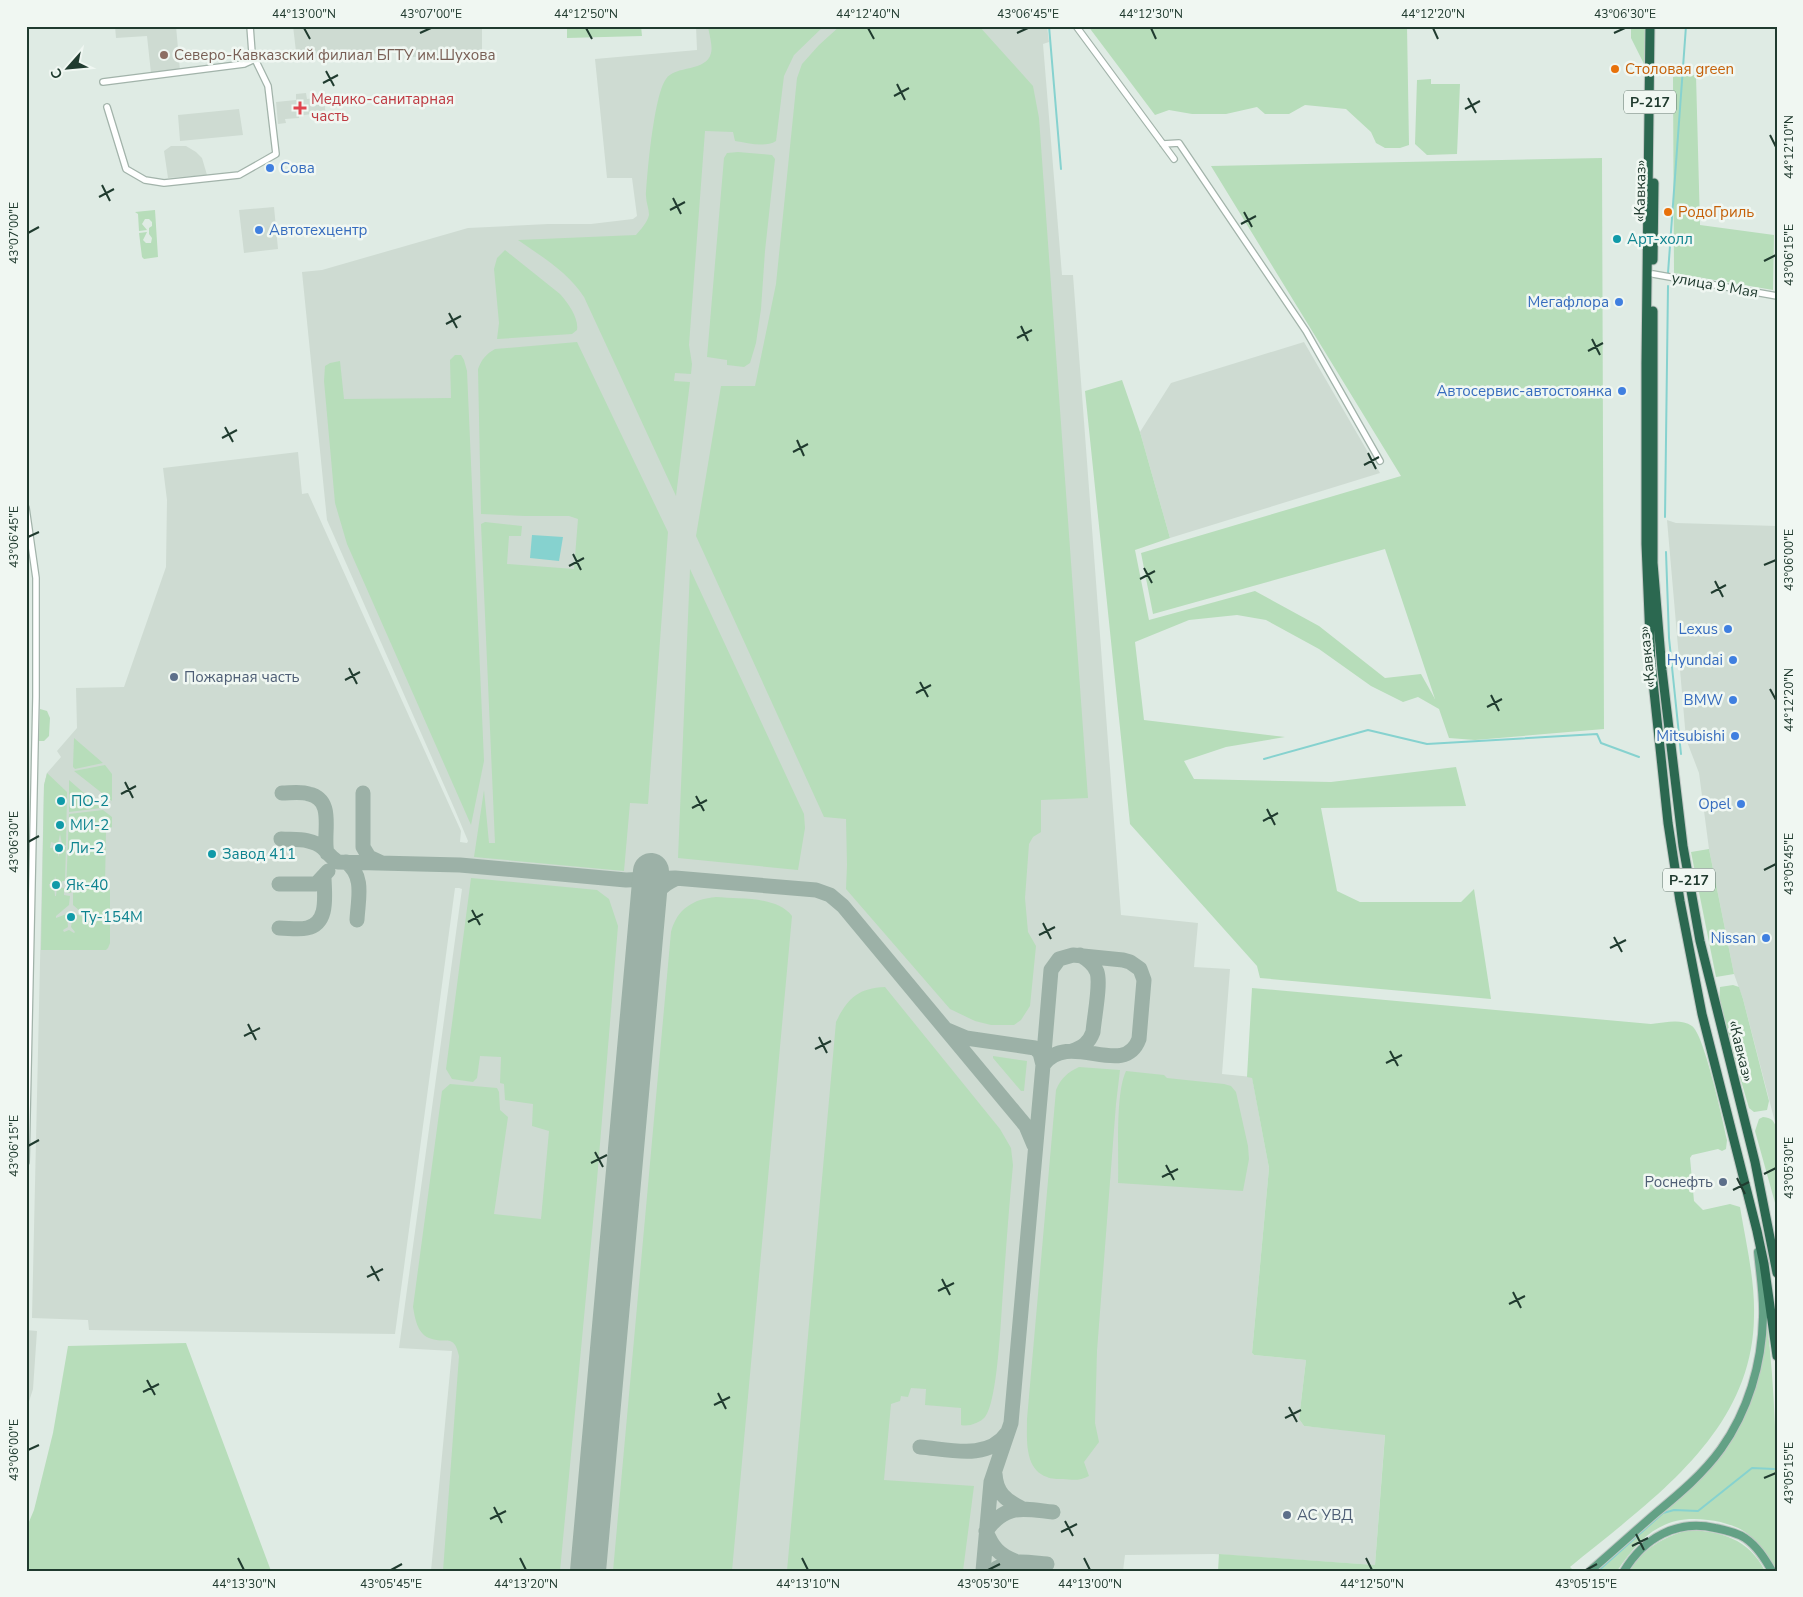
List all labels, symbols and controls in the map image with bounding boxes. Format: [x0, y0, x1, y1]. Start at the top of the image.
text: 44°13'00"N [272, 6, 336, 22]
text: 43°07'00"E [400, 6, 462, 22]
text: 44°12'50"N [554, 6, 618, 22]
text: 44°12'40"N [836, 6, 900, 22]
text: 43°06'45"E [997, 6, 1059, 22]
text: 44°12'30"N [1119, 6, 1183, 22]
text: 44°12'20"N [1401, 6, 1465, 22]
text: 43°06'30"E [1594, 6, 1656, 22]
north arrow [42, 42, 92, 92]
place label: Северо-Кавказский филиал БГТУ им.Шухова [174, 45, 496, 65]
marker: Северо-Кавказский филиал БГТУ им.Шухова [158, 49, 170, 61]
place label: Столовая green [1625, 59, 1734, 79]
marker: Столовая green [1609, 63, 1621, 75]
text: С [46, 65, 67, 82]
place label: Медико-санитарная часть [311, 89, 454, 126]
road number: Р-217 [1624, 90, 1676, 114]
marker: Медико-санитарная часть [293, 101, 307, 115]
text: 44°12'10"N [1781, 115, 1797, 179]
place label: Сова [280, 158, 315, 178]
street label: «Кавказ» [1629, 160, 1651, 222]
marker: Сова [264, 162, 276, 174]
text: 43°07'00"E [6, 202, 22, 264]
place label: РодоГриль [1678, 202, 1754, 222]
marker: РодоГриль [1662, 206, 1674, 218]
place label: Автотехцентр [269, 220, 368, 240]
marker: Автотехцентр [253, 224, 265, 236]
text: 43°06'15"E [1781, 224, 1797, 286]
place label: Арт-холл [1627, 229, 1693, 249]
marker: Арт-холл [1611, 233, 1623, 245]
street label: улица 9 Мая [1670, 268, 1760, 302]
place label: Мегафлора [1527, 292, 1609, 312]
marker: Мегафлора [1613, 296, 1625, 308]
place label: Автосервис-автостоянка [1436, 381, 1612, 401]
marker: Автосервис-автостоянка [1616, 385, 1628, 397]
text: 43°06'45"E [6, 506, 22, 568]
text: 43°06'00"E [1781, 529, 1797, 591]
place label: Lexus [1679, 619, 1718, 639]
marker: Lexus [1722, 623, 1734, 635]
street label: «Кавказ» [1634, 625, 1660, 689]
place label: Hyundai [1667, 650, 1723, 670]
marker: Hyundai [1727, 654, 1739, 666]
place label: Пожарная часть [184, 667, 300, 687]
text: 44°12'20"N [1781, 668, 1797, 732]
marker: Пожарная часть [168, 671, 180, 683]
place label: BMW [1684, 690, 1723, 710]
marker: BMW [1727, 694, 1739, 706]
place label: Mitsubishi [1656, 726, 1725, 746]
marker: Mitsubishi [1729, 730, 1741, 742]
place label: ПО-2 [71, 791, 109, 811]
place label: Opel [1698, 794, 1732, 814]
marker: ПО-2 [55, 795, 67, 807]
marker: Opel [1735, 798, 1747, 810]
text: 43°06'30"E [6, 811, 22, 873]
place label: МИ-2 [70, 815, 109, 835]
marker: МИ-2 [54, 819, 66, 831]
text: 43°05'45"E [1781, 833, 1797, 895]
place label: Ли-2 [69, 838, 104, 858]
marker: Ли-2 [53, 842, 65, 854]
place label: Завод 411 [222, 844, 296, 864]
marker: Завод 411 [206, 848, 218, 860]
road number: Р-217 [1663, 868, 1715, 892]
place label: Як-40 [66, 875, 108, 895]
marker: Як-40 [50, 879, 62, 891]
place label: Ту-154М [81, 907, 143, 927]
marker: Ту-154М [65, 911, 77, 923]
place label: Nissan [1711, 928, 1756, 948]
marker: Nissan [1760, 932, 1772, 944]
street label: «Кавказ» [1724, 1018, 1758, 1084]
text: 43°06'15"E [6, 1115, 22, 1177]
text: 43°05'30"E [1781, 1137, 1797, 1199]
place label: Роснефть [1645, 1172, 1713, 1192]
marker: Роснефть [1717, 1176, 1729, 1188]
text: 43°06'00"E [6, 1419, 22, 1481]
text: 43°05'15"E [1781, 1442, 1797, 1504]
place label: АС УВД [1297, 1505, 1353, 1525]
marker: АС УВД [1281, 1509, 1293, 1521]
text: 44°13'30"N [212, 1576, 276, 1592]
text: 43°05'45"E [360, 1576, 422, 1592]
text: 44°13'20"N [494, 1576, 558, 1592]
text: 44°13'10"N [776, 1576, 840, 1592]
text: 43°05'30"E [957, 1576, 1019, 1592]
text: 44°13'00"N [1058, 1576, 1122, 1592]
text: 44°12'50"N [1340, 1576, 1404, 1592]
text: 43°05'15"E [1555, 1576, 1617, 1592]

